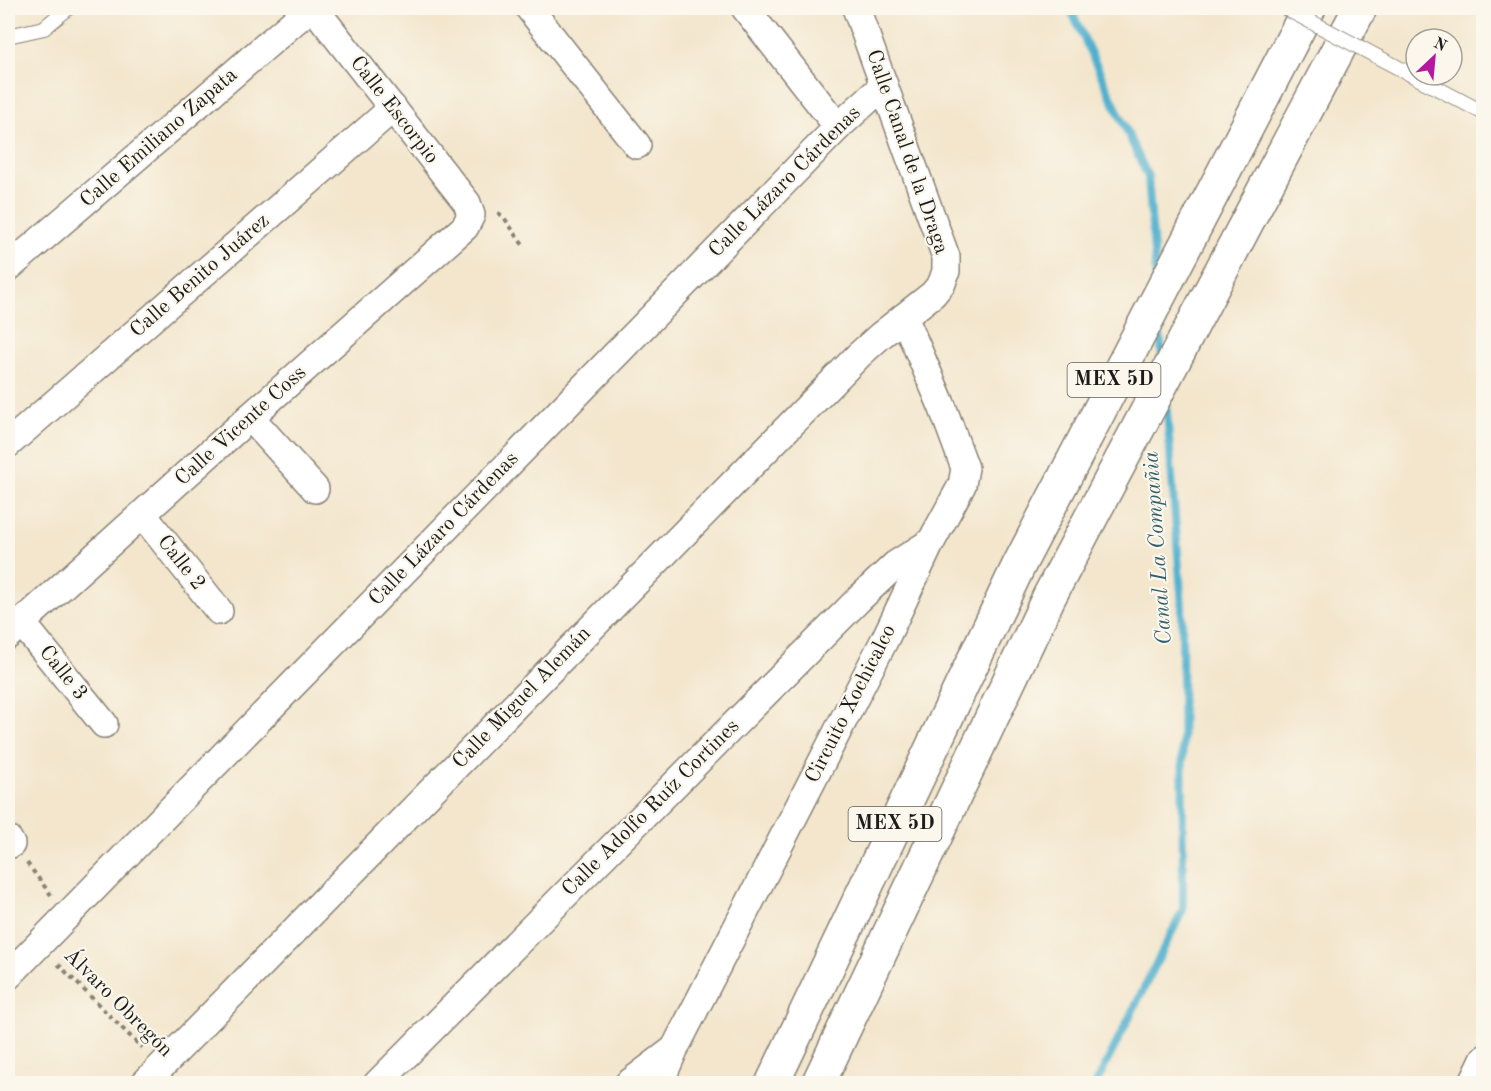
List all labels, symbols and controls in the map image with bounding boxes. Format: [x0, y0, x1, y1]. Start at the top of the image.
north arrow [1404, 27, 1464, 87]
text: N [1431, 35, 1449, 56]
street label: Calle Canal de la Draga [862, 47, 952, 257]
street label: Calle Escorpio [346, 52, 442, 168]
street label: Calle Emiliano Zapata [76, 64, 242, 212]
street label: Calle Lázaro Cárdenas [705, 102, 865, 262]
street label: Calle Benito Juárez [126, 210, 274, 342]
street label: Calle Vicente Coss [172, 362, 310, 490]
road number: MEX 5D [1068, 363, 1160, 397]
street label: Calle Lázaro Cárdenas [365, 448, 523, 610]
water label: Canal La Compañia [1140, 450, 1176, 646]
street label: Calle 2 [153, 532, 209, 594]
street label: Circuito Xochicalco [802, 621, 900, 787]
street label: Calle Miguel Alemán [449, 623, 595, 773]
street label: Calle 3 [35, 642, 91, 704]
street label: Calle Adolfo Ruíz Cortines [558, 715, 744, 901]
road number: MEX 5D [848, 807, 942, 841]
street label: Álvaro Obregón [60, 942, 179, 1061]

